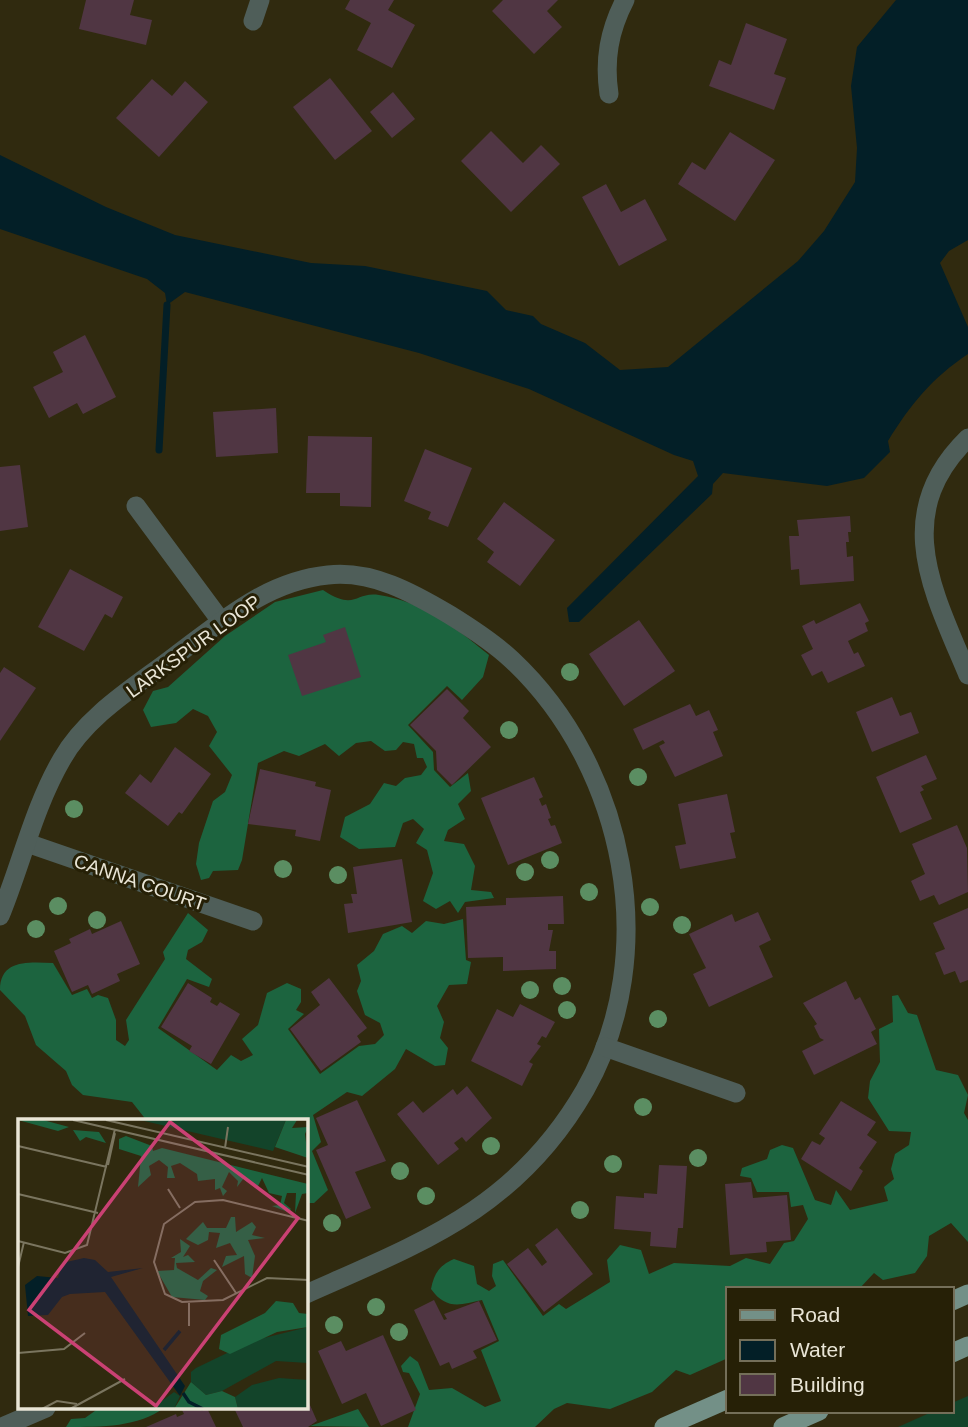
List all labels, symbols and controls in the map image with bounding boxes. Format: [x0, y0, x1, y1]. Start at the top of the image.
street label: LARKSPUR LOOP [122, 591, 264, 702]
street label: CANNA COURT [71, 850, 209, 915]
inset map [18, 1119, 308, 1410]
legend [726, 1287, 954, 1413]
text: Road [790, 1303, 840, 1326]
text: Water [790, 1338, 845, 1361]
text: Building [790, 1373, 865, 1396]

